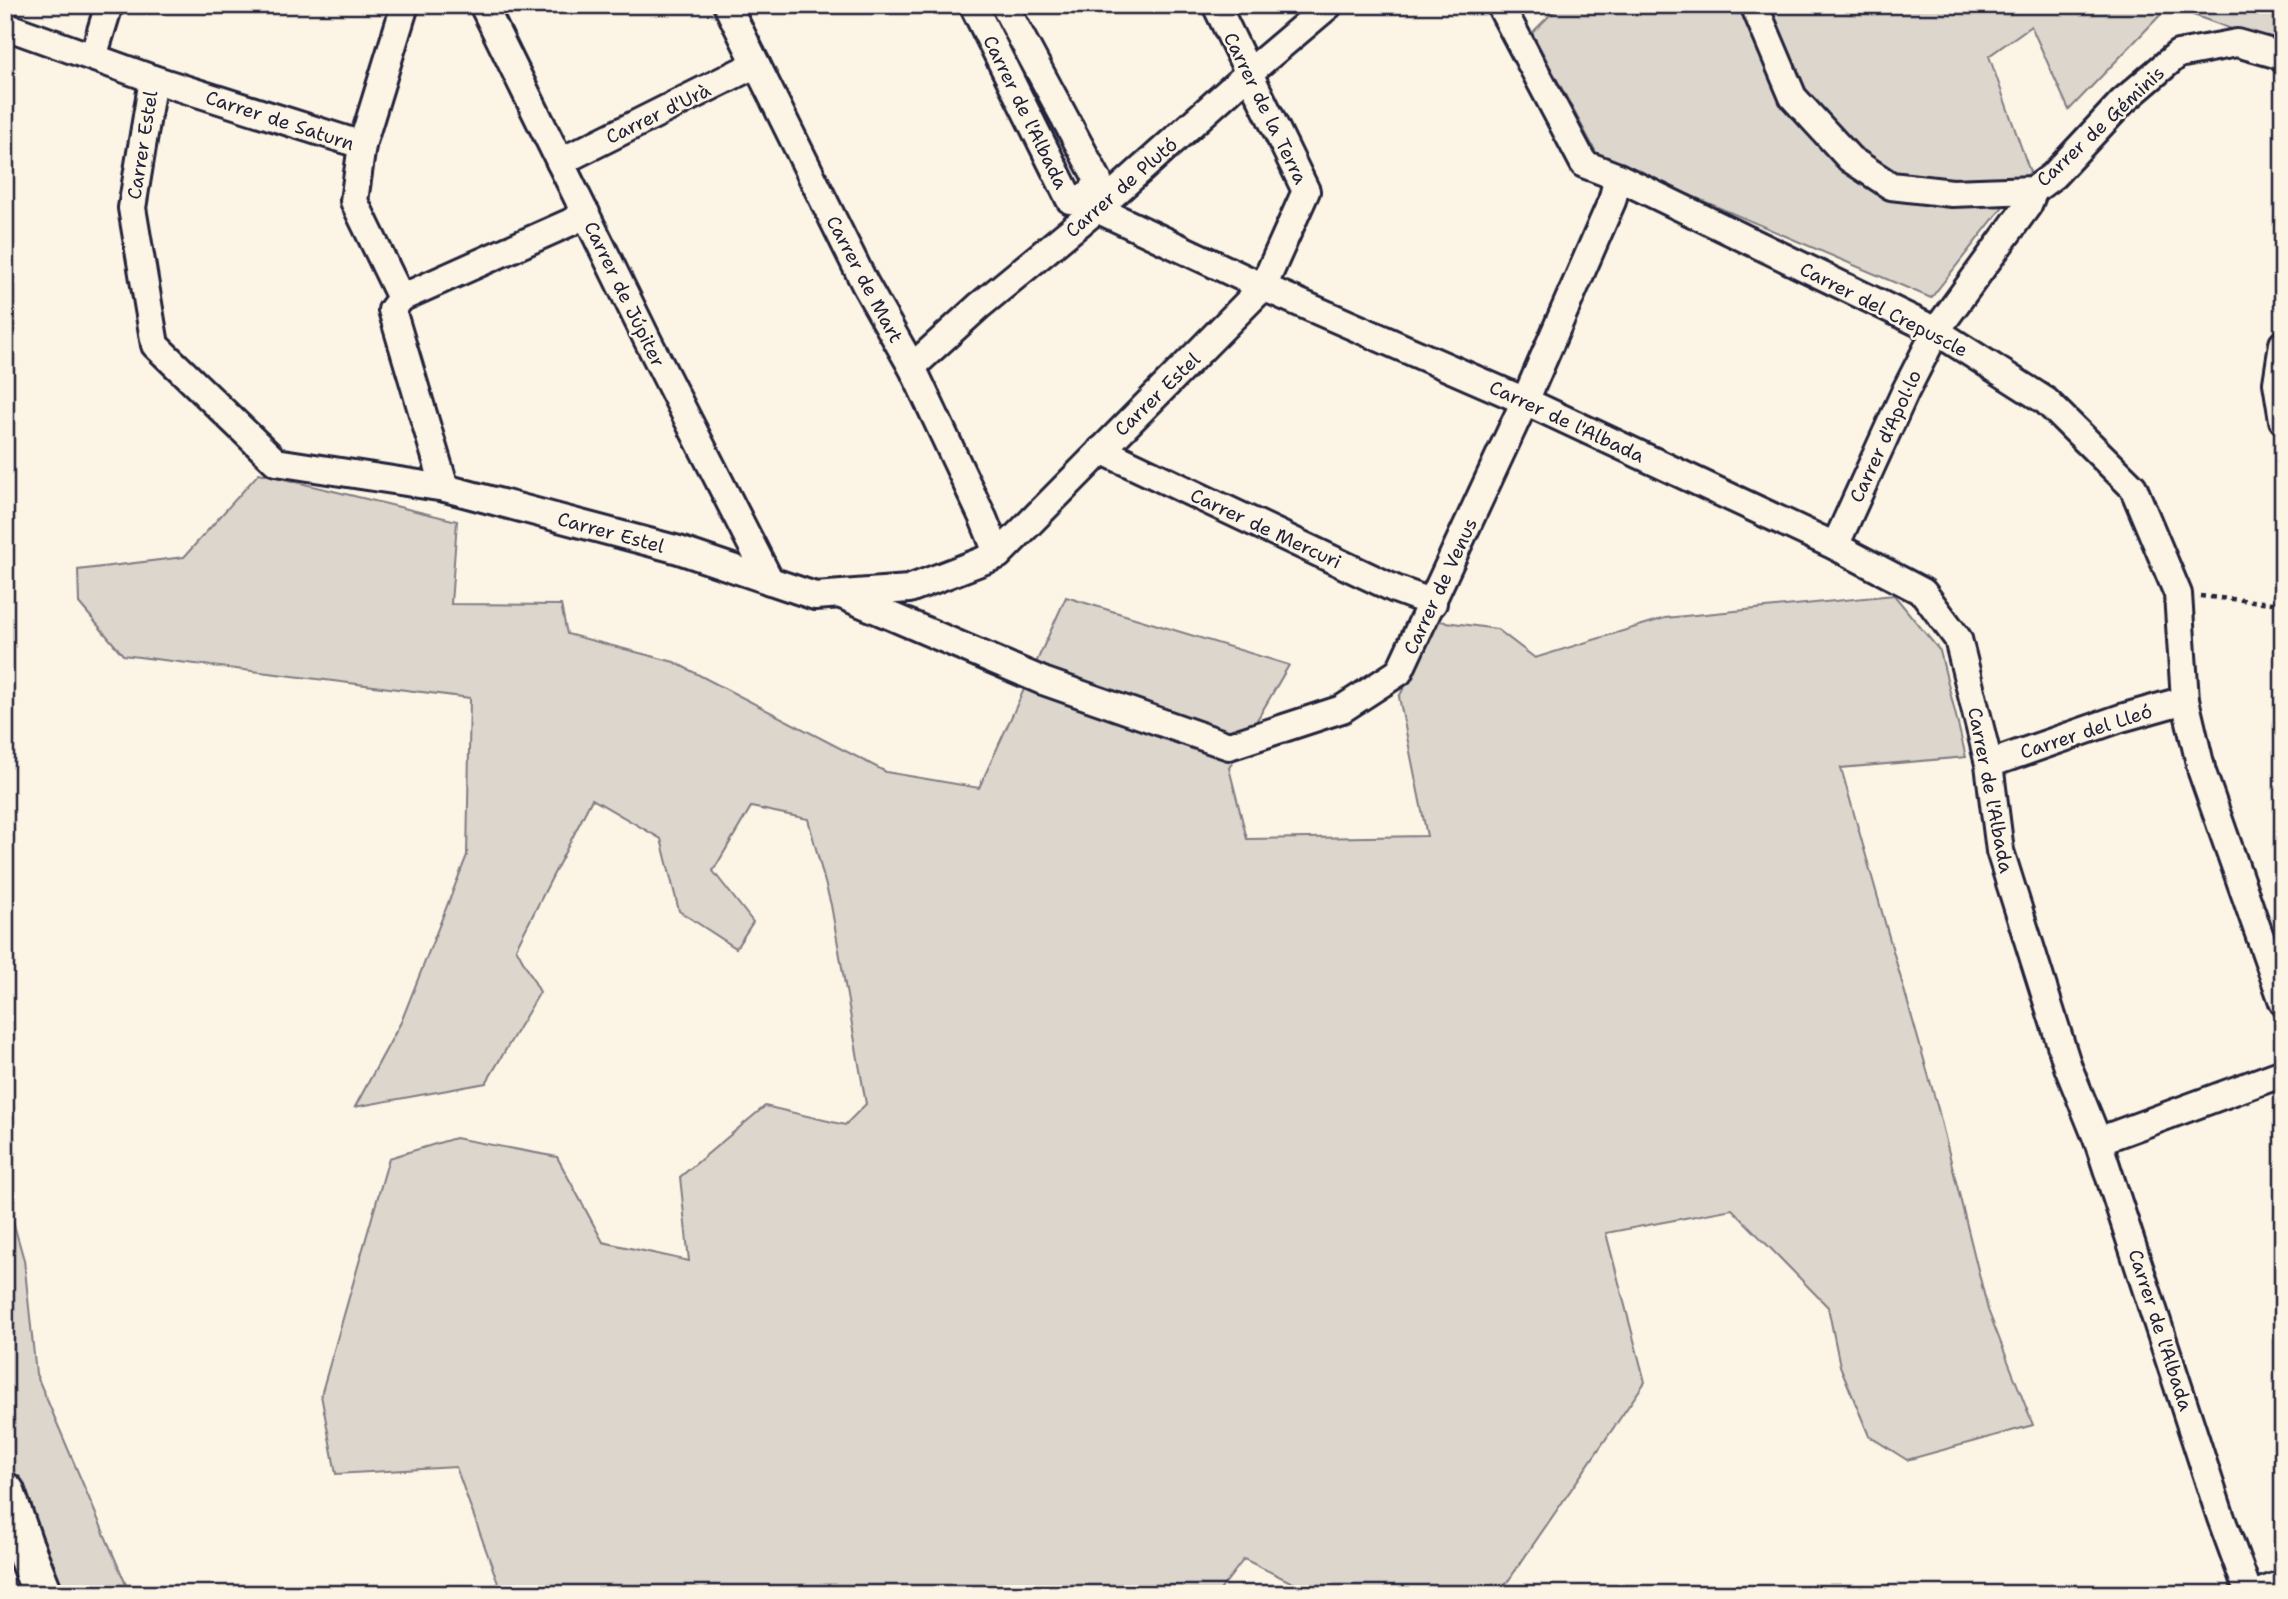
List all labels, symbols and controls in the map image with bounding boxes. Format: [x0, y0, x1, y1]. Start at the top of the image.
street label: Carrer de la Terra [1218, 28, 1313, 188]
street label: Carrer de l'Albada [977, 31, 1074, 194]
street label: Carrer de Géminis [2031, 61, 2170, 192]
street label: Carrer d'Urà [602, 77, 715, 150]
street label: Carrer de Saturn [202, 85, 357, 156]
street label: Carrer Estel [122, 89, 163, 201]
street label: Carrer de Plutó [1060, 132, 1183, 243]
street label: Carrer de Mart [820, 211, 909, 347]
street label: Carrer de Júpiter [578, 217, 671, 371]
street label: Carrer del Crepuscle [1795, 256, 1972, 363]
street label: Carrer Estel [1109, 347, 1206, 441]
street label: Carrer d'Apol·lo [1844, 366, 1927, 507]
street label: Carrer de l'Albada [1485, 375, 1649, 468]
street label: Carrer de Mercuri [1186, 482, 1345, 574]
street label: Carrer Estel [555, 506, 667, 559]
street label: Carrer de Venus [1398, 514, 1483, 658]
street label: Carrer del Lleó [2017, 698, 2155, 765]
street label: Carrer de l'Albada [1962, 705, 2019, 875]
street label: Carrer de l'Albada [2123, 1246, 2198, 1414]

